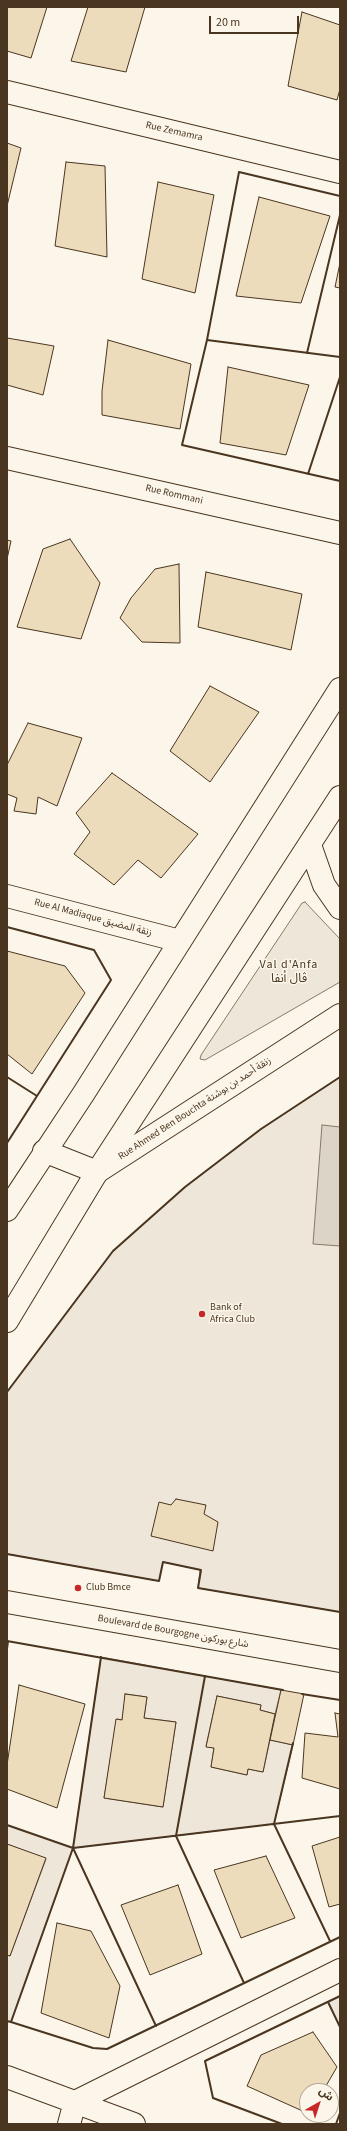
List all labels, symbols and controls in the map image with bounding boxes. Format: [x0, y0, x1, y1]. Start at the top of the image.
scale bar [211, 8, 301, 34]
text: 20 m [216, 14, 240, 31]
street label: Rue Zemamra [144, 120, 204, 144]
street label: Rue Rommani [144, 483, 204, 507]
street label: Rue Al Madiaque زنقة المضيق [33, 897, 153, 939]
district label: Val d'Anfa ڨال أنفا [260, 958, 318, 986]
street label: Rue Ahmed Ben Bouchta زنقة أحمد بن بوشتة [116, 1055, 274, 1163]
place label: Bank of Africa Club [210, 1302, 255, 1326]
marker: Bank of Africa Club [197, 1309, 207, 1319]
place label: Club Bmce [86, 1582, 131, 1594]
marker: Club Bmce [73, 1583, 83, 1593]
street label: Boulevard de Bourgogne شارع بوركون [97, 1613, 249, 1651]
north arrow [299, 2083, 339, 2123]
text: ش [316, 2083, 337, 2105]

